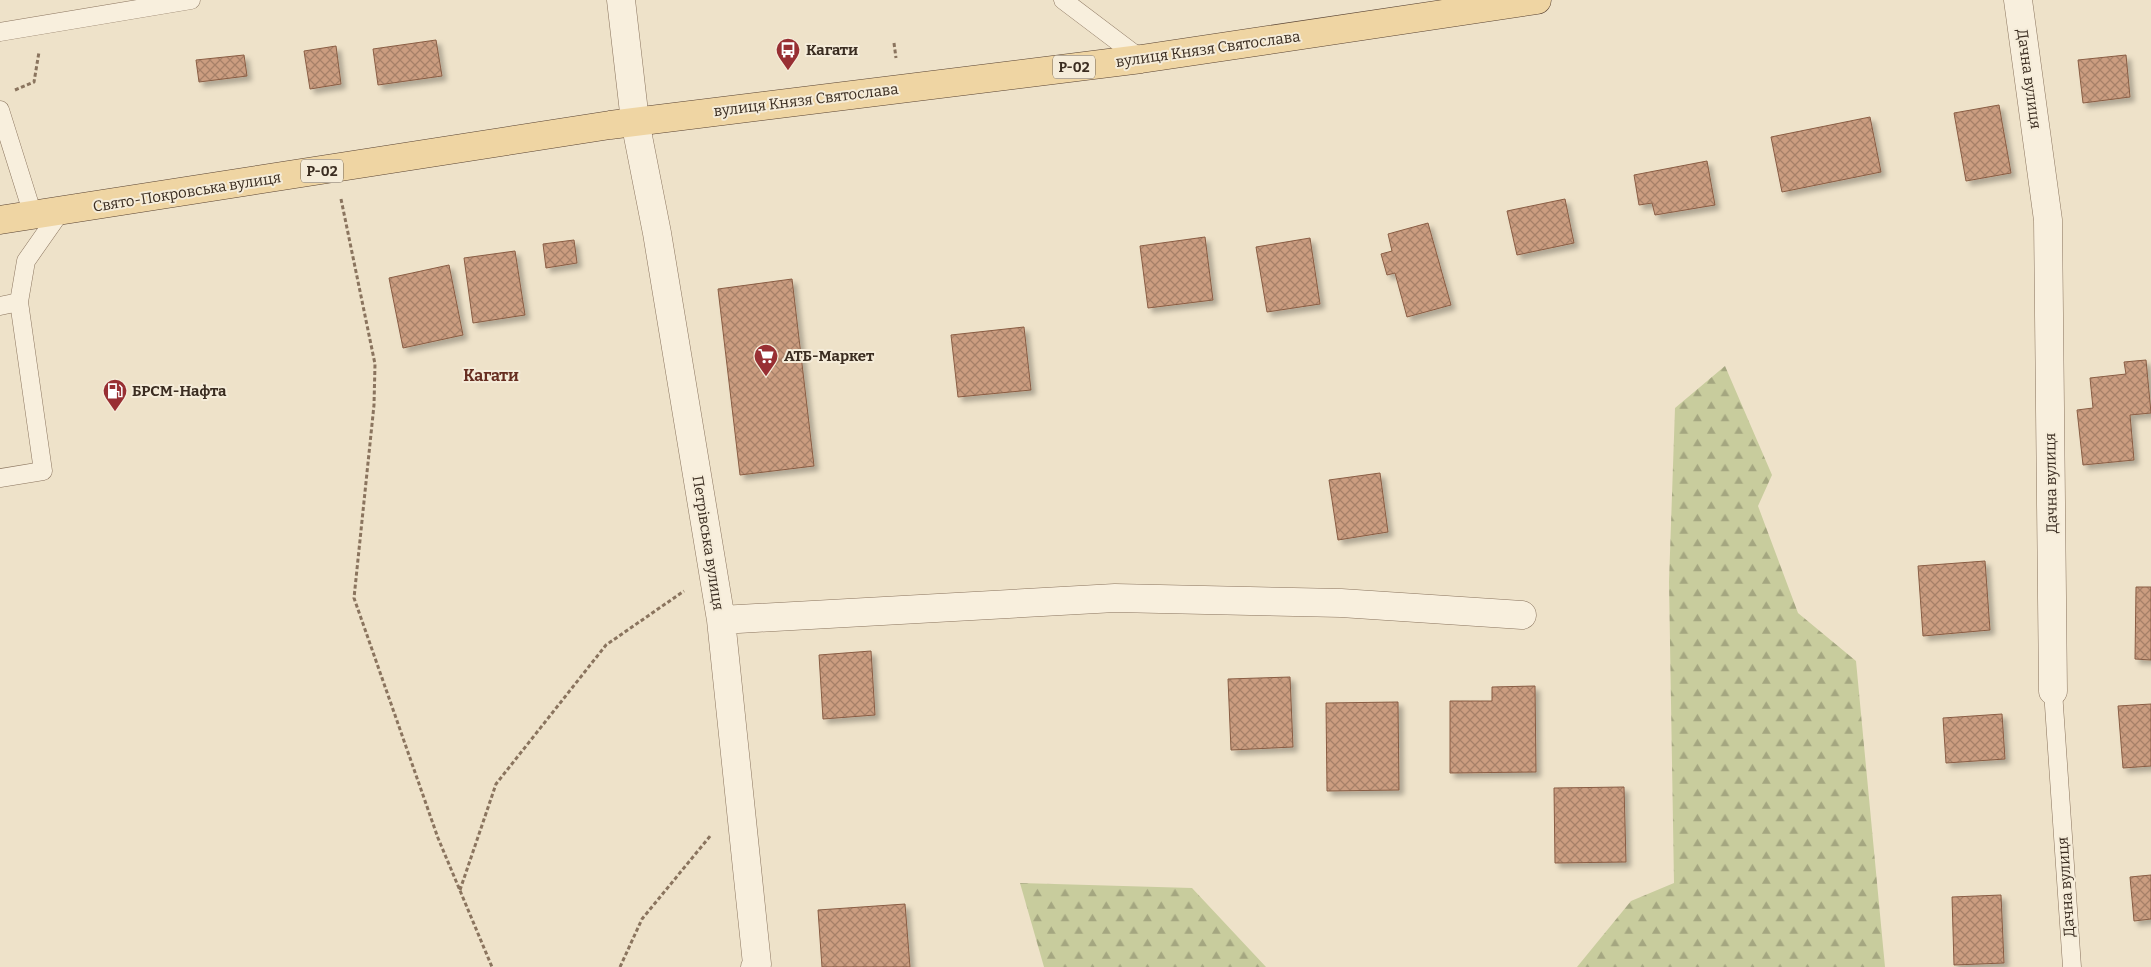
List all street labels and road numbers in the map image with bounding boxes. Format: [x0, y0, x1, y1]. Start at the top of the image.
street label: вулиця Князя Святослава [1115, 27, 1301, 71]
street label: Дачна вулиця [2013, 28, 2045, 130]
road number: Р-02 [1053, 56, 1095, 78]
street label: вулиця Князя Святослава [713, 80, 899, 120]
road number: Р-02 [301, 160, 343, 182]
street label: Свято-Покровська вулиця [92, 168, 282, 216]
street label: Дачна вулиця [2041, 433, 2061, 533]
street label: Петрівська вулиця [688, 474, 728, 612]
street label: Дачна вулиця [2054, 836, 2078, 938]

